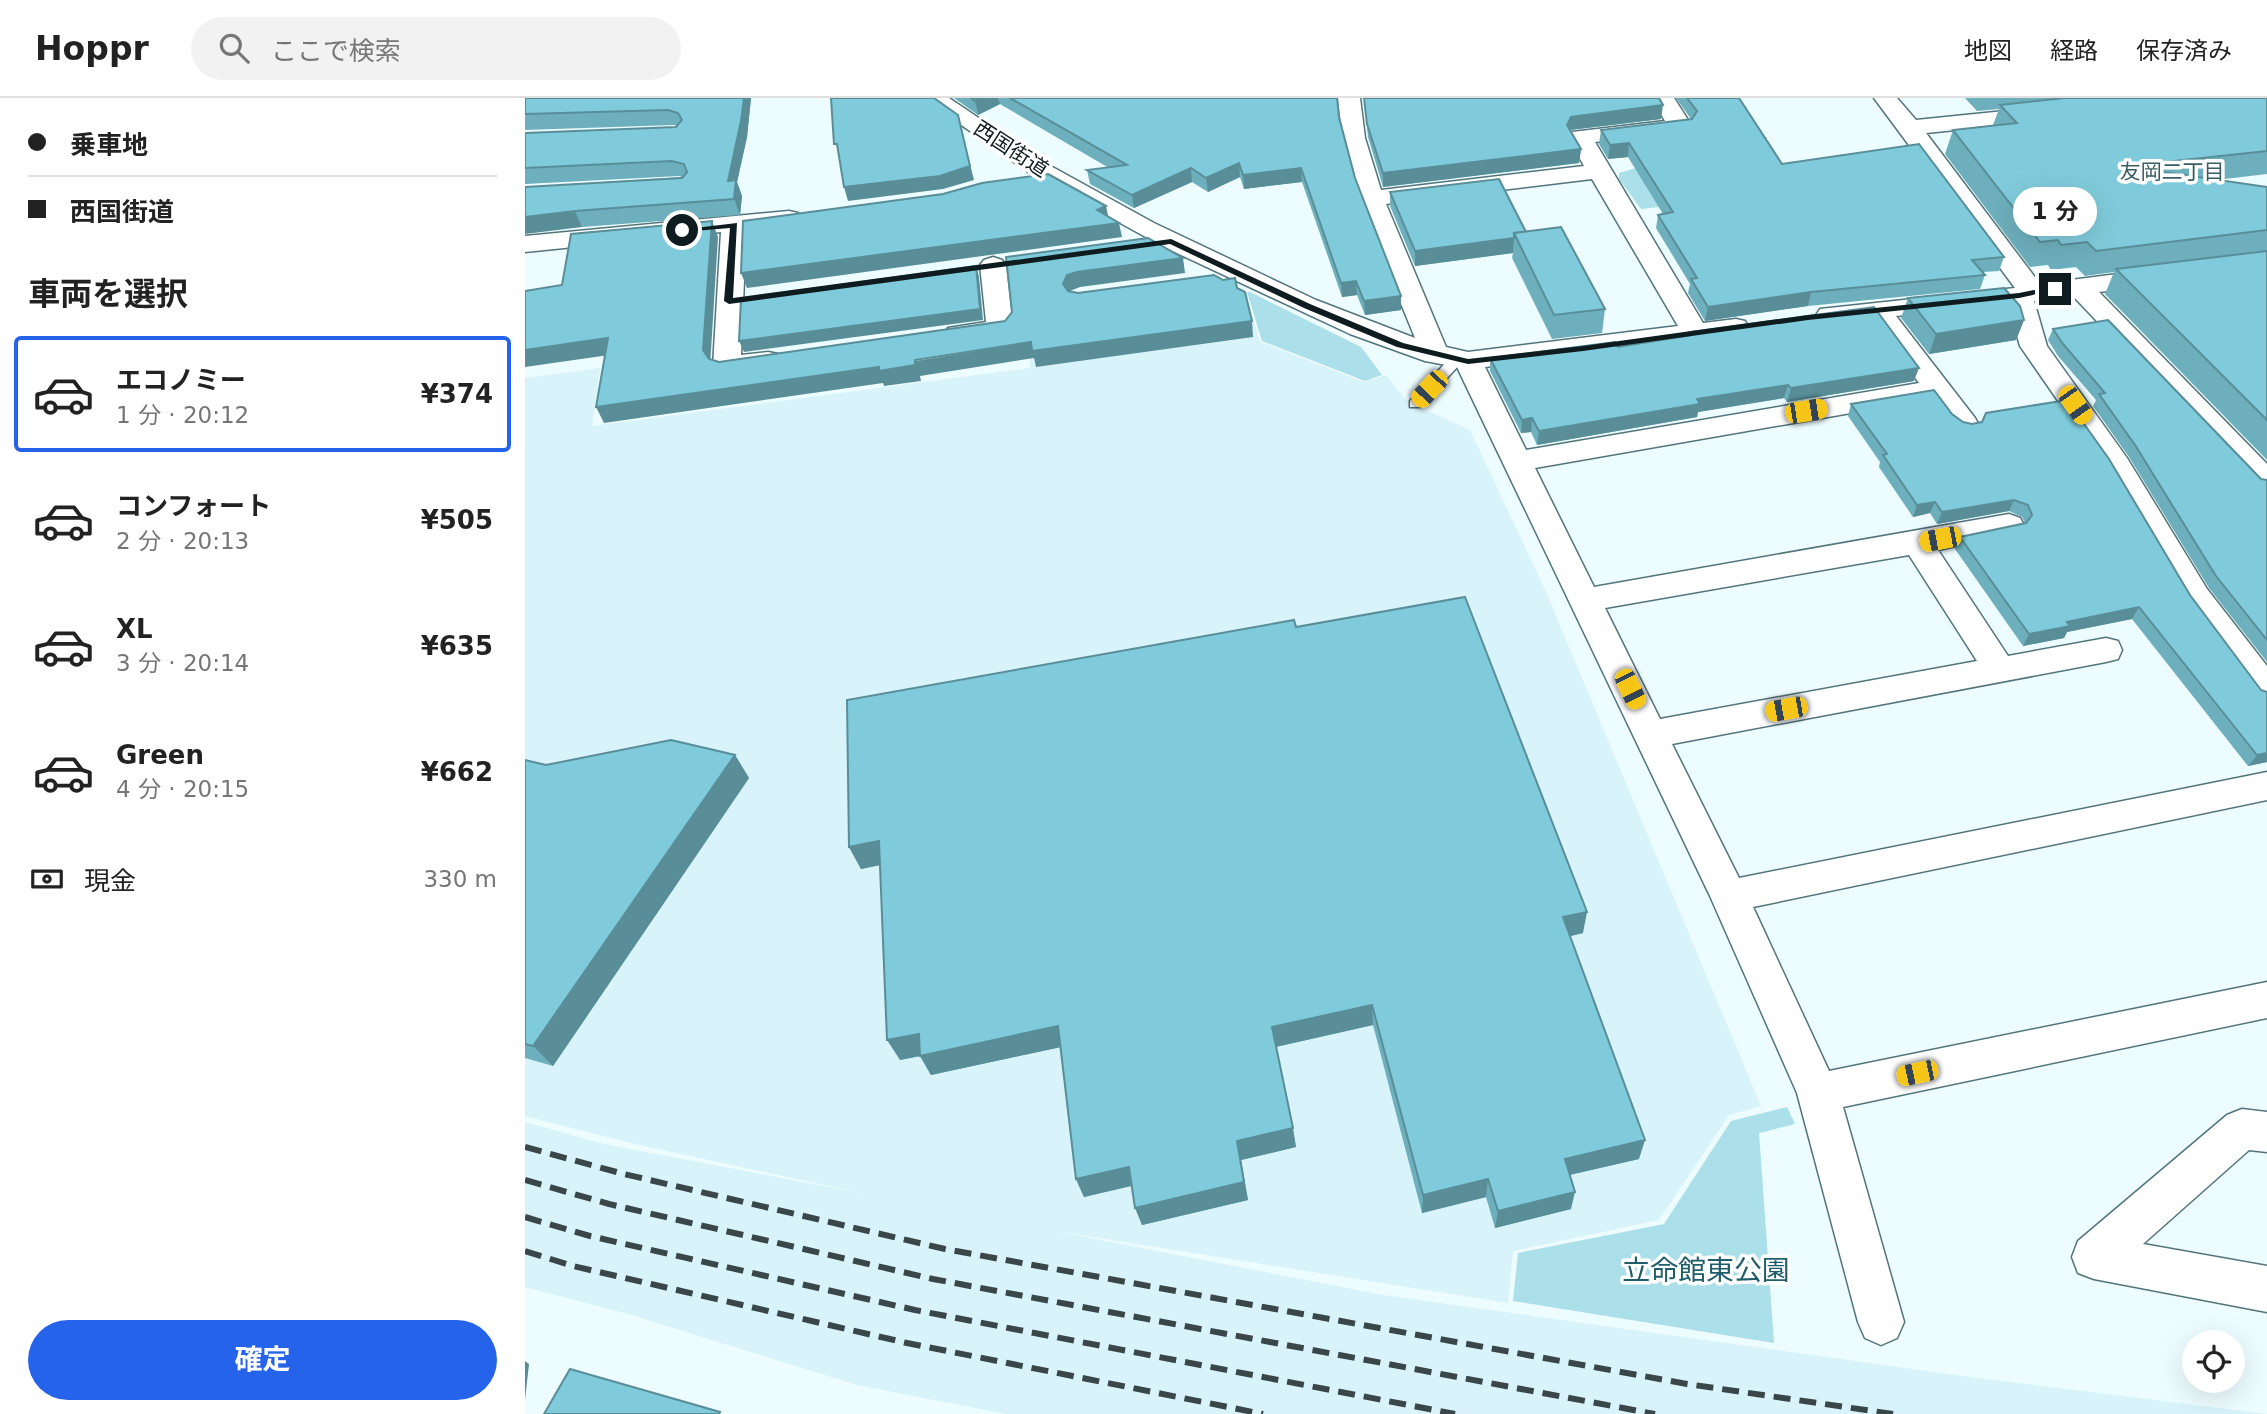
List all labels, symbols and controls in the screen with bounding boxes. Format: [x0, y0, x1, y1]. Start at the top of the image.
search box [191, 17, 681, 80]
text: Hoppr [35, 29, 149, 68]
icon: search [215, 29, 253, 67]
text: ここで検索 [271, 36, 401, 66]
text: 地図 [1964, 37, 2012, 65]
text: 経路 [2050, 37, 2098, 65]
text: 保存済み [2136, 37, 2232, 65]
street label: 西国街道 [969, 116, 1053, 182]
text: 乗車地 [70, 130, 148, 160]
district label: 友岡二丁目 [2120, 160, 2225, 184]
callout: 1 分 [2013, 188, 2097, 236]
text: 西国街道 [70, 197, 174, 227]
text: 1 分 [2031, 198, 2079, 224]
route start [666, 214, 698, 246]
route end [2039, 273, 2071, 305]
text: 車両を選択 [28, 275, 188, 313]
icon: car [32, 363, 95, 426]
text: エコノミー [116, 365, 246, 395]
car [1407, 366, 1452, 412]
text: ¥374 [421, 379, 493, 409]
car [2055, 382, 2096, 428]
car [1784, 397, 1829, 425]
text: 1 分 · 20:12 [116, 402, 249, 428]
icon: car [32, 489, 95, 552]
text: コンフォート [116, 491, 271, 521]
text: ¥505 [421, 505, 493, 535]
car [1918, 525, 1963, 553]
text: 2 分 · 20:13 [116, 528, 249, 554]
text: XL [116, 614, 153, 644]
icon: car [32, 615, 95, 678]
text: ¥635 [421, 631, 493, 661]
text: 3 分 · 20:14 [116, 650, 249, 676]
car [1612, 666, 1649, 712]
car [1764, 695, 1809, 723]
text: Green [116, 740, 204, 770]
icon: car [32, 741, 95, 804]
text: ¥662 [421, 757, 493, 787]
text: 4 分 · 20:15 [116, 776, 249, 802]
icon: cash [28, 860, 66, 898]
text: 現金 [84, 866, 136, 896]
text: 330 m [423, 866, 497, 892]
car [1895, 1058, 1940, 1088]
park label: 立命館東公園 [1622, 1254, 1790, 1287]
button: 確定 [28, 1320, 497, 1400]
map controls [2182, 1330, 2245, 1393]
button: locate [2182, 1330, 2245, 1393]

